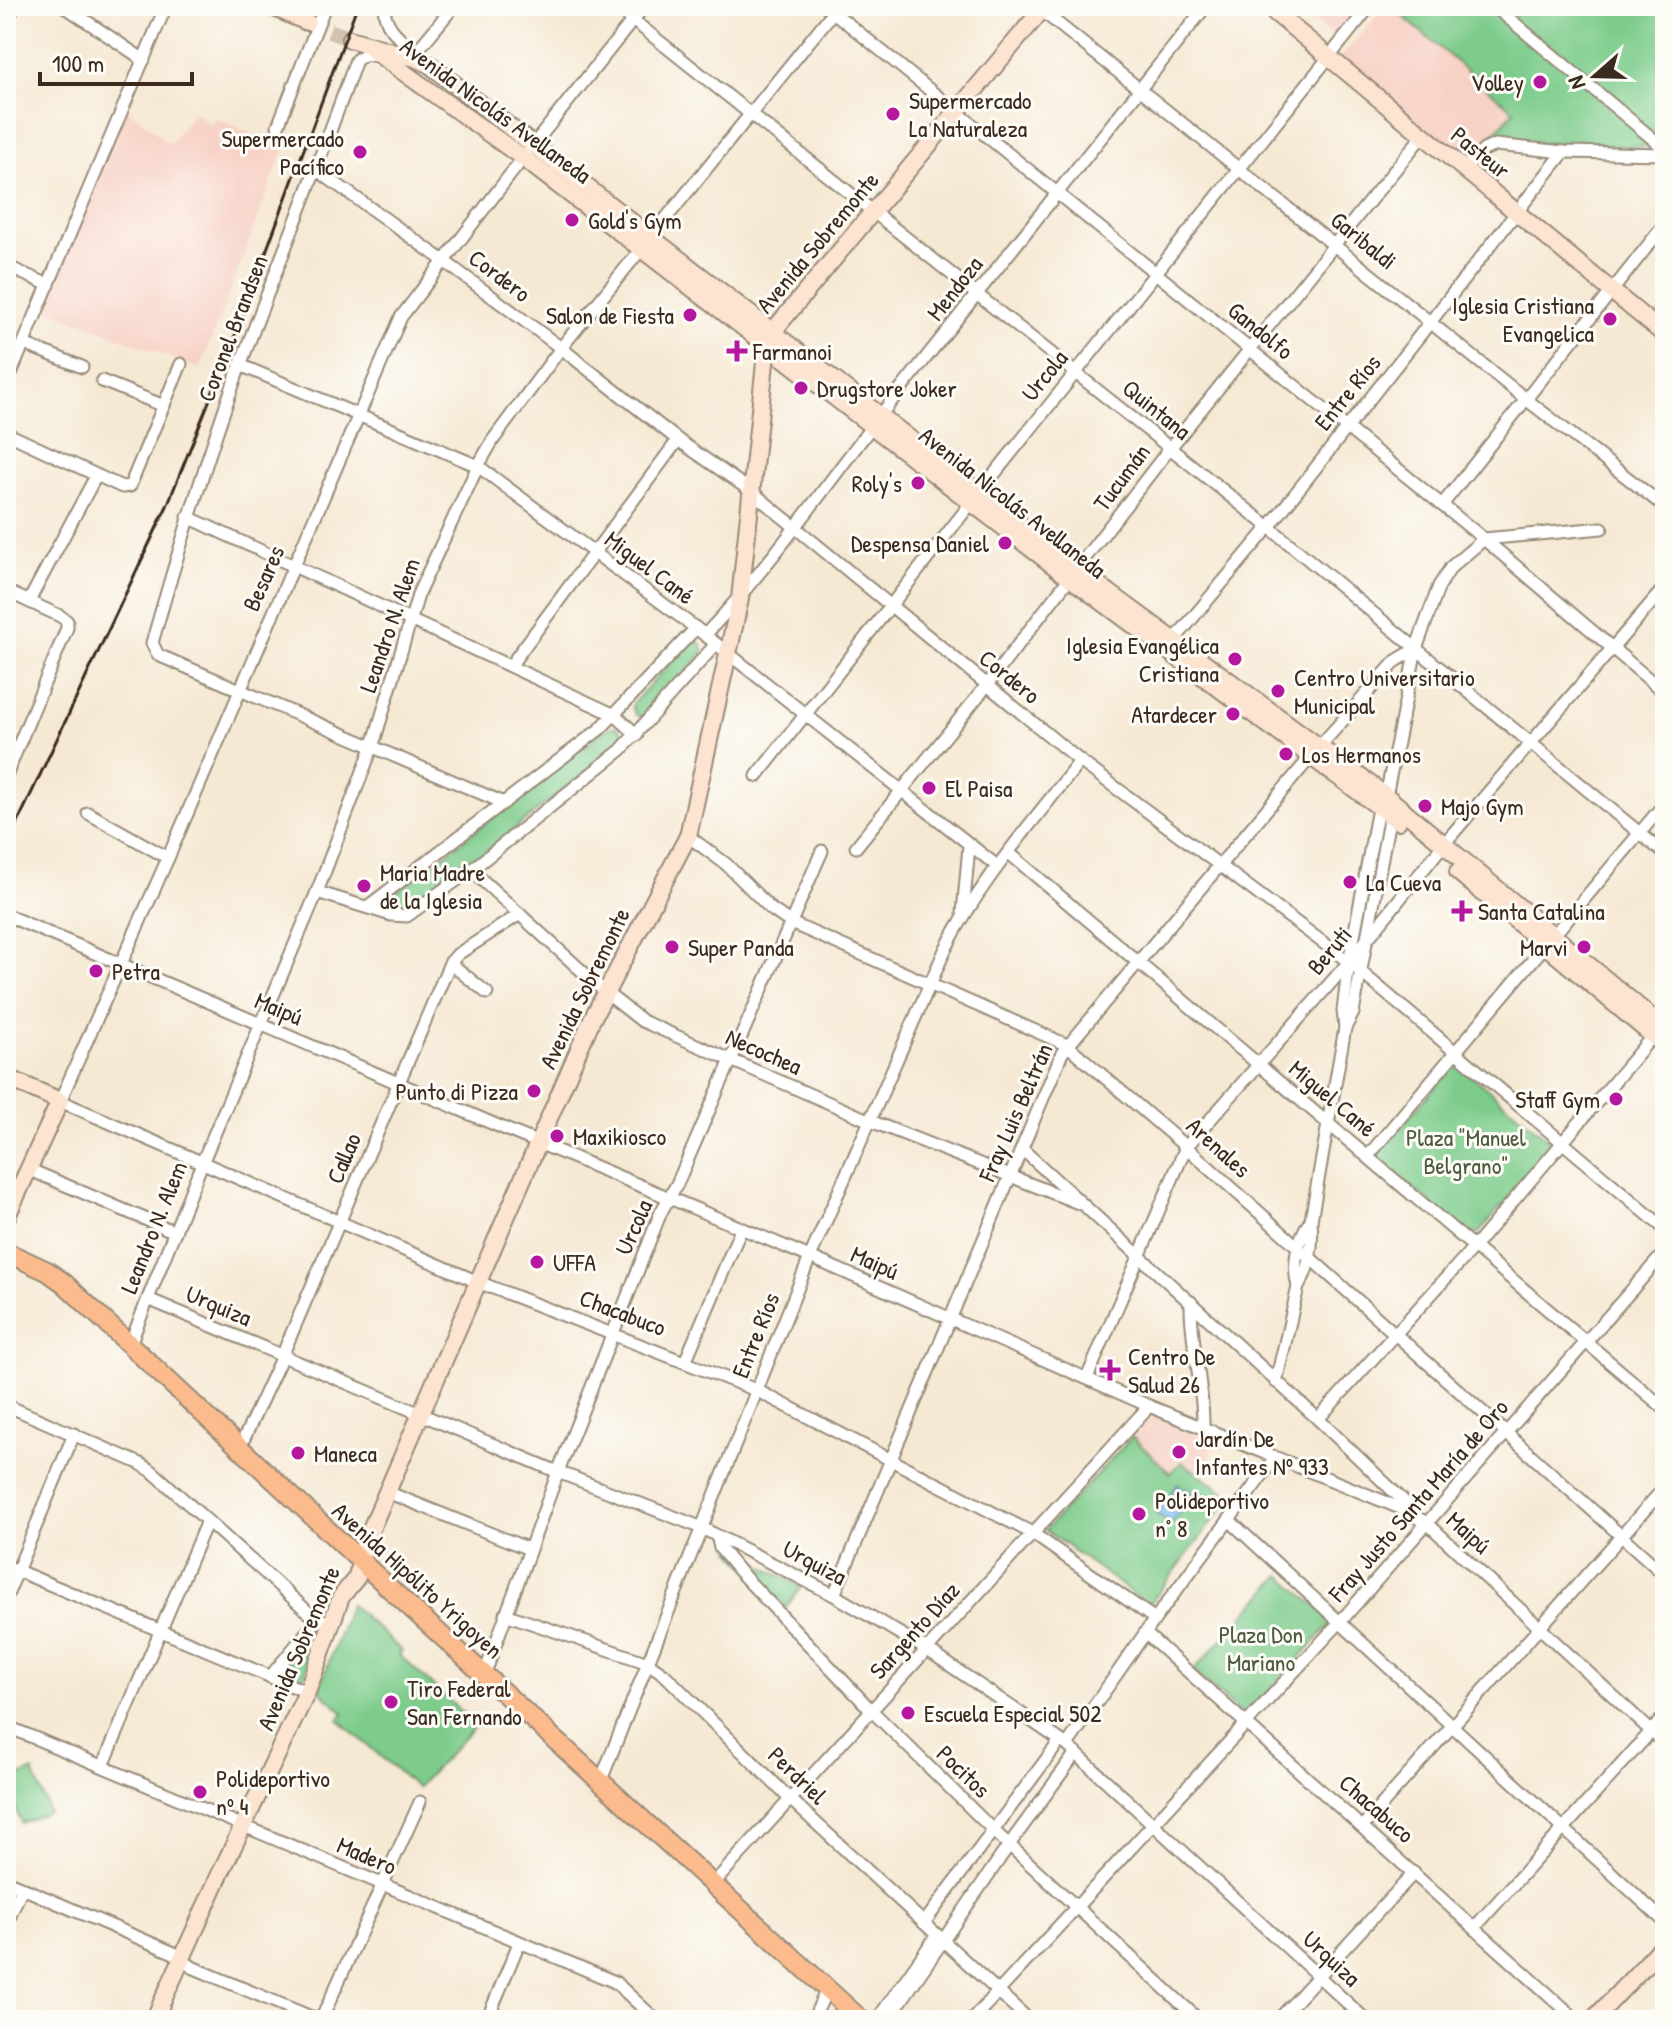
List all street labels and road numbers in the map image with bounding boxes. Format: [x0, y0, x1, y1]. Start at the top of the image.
street label: Avenida Nicolás Avellaneda [394, 30, 598, 190]
street label: Pasteur [1445, 119, 1517, 185]
street label: Avenida Sobremonte [748, 164, 886, 319]
street label: Garibaldi [1324, 204, 1404, 276]
street label: Cordero [462, 241, 538, 309]
street label: Mendoza [919, 249, 989, 327]
street label: Coronel Brandsen [189, 250, 275, 406]
street label: Gandolfo [1222, 294, 1301, 366]
street label: Urcola [1014, 343, 1074, 407]
street label: Entre Ríos [1306, 347, 1388, 437]
street label: Quintana [1116, 372, 1198, 446]
street label: Avenida Nicolás Avellaneda [913, 419, 1113, 585]
street label: Tucumán [1085, 437, 1157, 517]
street label: Miguel Cané [599, 523, 702, 611]
street label: Besares [234, 540, 292, 616]
street label: Leandro N. Alem [351, 554, 427, 696]
street label: Cordero [973, 642, 1047, 711]
street label: Avenida Sobremonte [531, 902, 637, 1074]
street label: Beruti [1299, 919, 1359, 981]
street label: Maipú [250, 984, 308, 1032]
street label: Necochea [721, 1020, 807, 1082]
street label: Fray Luis Beltrán [970, 1038, 1060, 1187]
street label: Miguel Cané [1283, 1052, 1384, 1144]
street label: Arenales [1180, 1110, 1258, 1184]
street label: Callao [318, 1128, 368, 1188]
street label: Leandro N. Alem [112, 1156, 194, 1298]
street label: Urcola [607, 1194, 659, 1260]
street label: Maipú [846, 1237, 904, 1287]
street label: Urquiza [181, 1277, 257, 1333]
street label: Chacabuco [575, 1281, 671, 1343]
street label: Entre Ríos [723, 1288, 787, 1382]
street label: Fray Justo Santa María de Oro [1320, 1392, 1515, 1609]
street label: Avenida Hipólito Yrigoyen [326, 1495, 510, 1665]
street label: Maipú [1440, 1504, 1498, 1561]
street label: Urquiza [777, 1532, 853, 1592]
street label: Avenida Sobremonte [249, 1561, 347, 1735]
street label: Sargento Díaz [862, 1574, 966, 1686]
street label: Pocitos [930, 1738, 998, 1804]
street label: Perdriel [762, 1739, 835, 1811]
street label: Chacabuco [1333, 1766, 1422, 1850]
street label: Madero [332, 1828, 402, 1882]
street label: Urquiza [1296, 1923, 1368, 1993]

